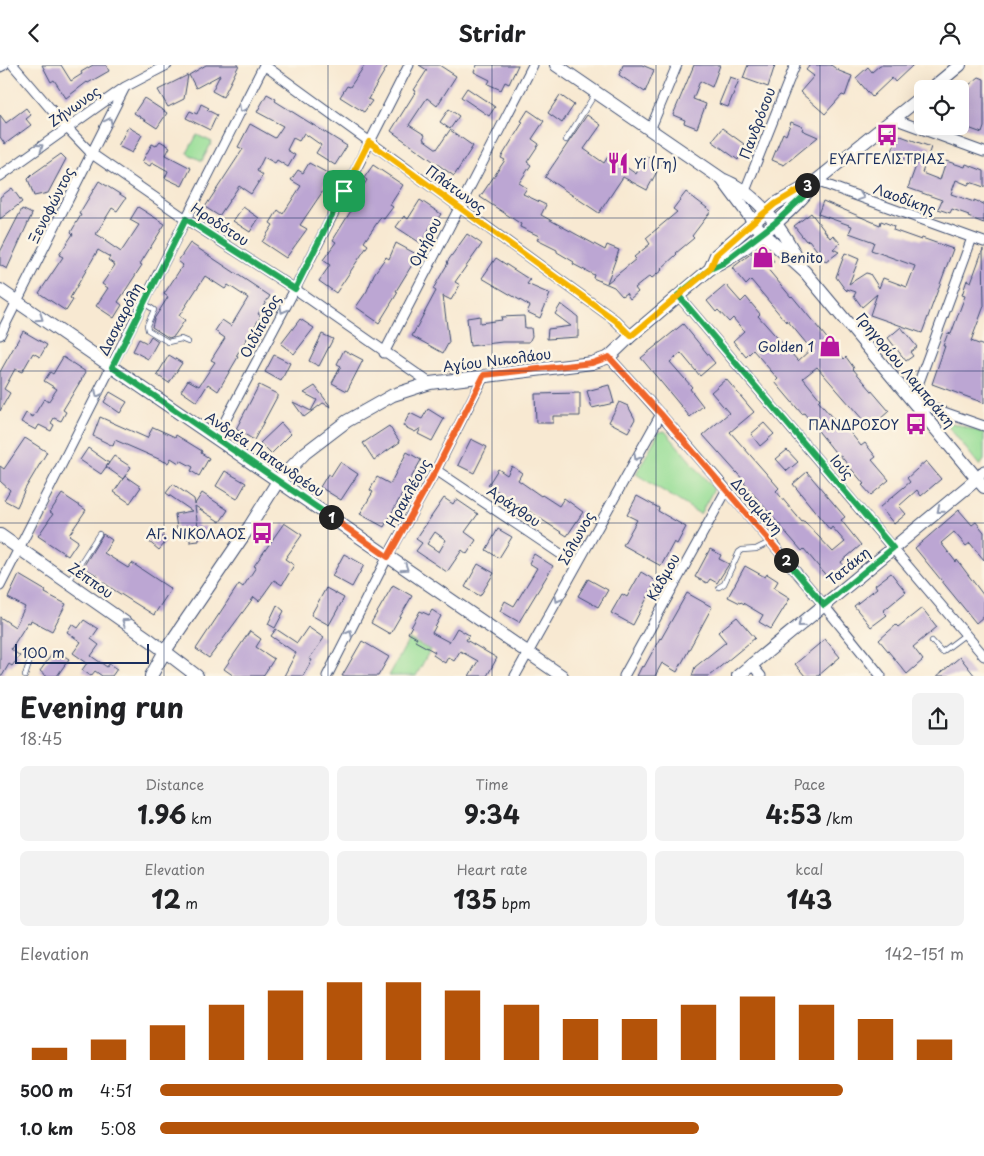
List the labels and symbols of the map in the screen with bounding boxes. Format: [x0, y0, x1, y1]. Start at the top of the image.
street label: Ζήνωνος [44, 80, 104, 132]
street label: Πανδρόσου [734, 84, 780, 162]
one-way arrow [238, 103, 248, 112]
one-way arrow [102, 117, 112, 126]
bus stop icon: ΕΥΑΓΓΕΛΙΣΤΡΙΑΣ [874, 122, 900, 148]
one-way arrow [34, 144, 44, 153]
place label: ΕΥΑΓΓΕΛΙΣΤΡΙΑΣ [829, 148, 945, 169]
restaurant icon: Yi (Γη) [605, 150, 631, 176]
place label: Yi (Γη) [634, 153, 677, 174]
street label: Πλάτωνος [421, 160, 491, 218]
street label: Ξενοφώντος [23, 163, 79, 247]
pin [323, 170, 365, 212]
pin: 3 [794, 173, 820, 197]
street label: Λαοδίκης [871, 178, 939, 220]
one-way arrow [857, 191, 865, 201]
street label: Ηροδότου [187, 197, 253, 251]
street label: Ομήρου [404, 214, 446, 270]
shop icon: Benito [750, 244, 776, 270]
place label: Benito [780, 247, 823, 268]
street label: Δασκαρόλη [93, 279, 147, 359]
street label: Οιδίποδος [234, 290, 286, 362]
one-way arrow [279, 305, 289, 314]
street label: Γρηγορίου Λαμπράκη [851, 308, 961, 432]
one-way arrow [34, 312, 44, 321]
shop icon: Golden 1 [817, 333, 843, 359]
place label: Golden 1 [758, 336, 814, 357]
street label: Αγίου Νικολάου [442, 343, 552, 377]
one-way arrow [94, 389, 104, 398]
street label: Ανδρέα Παπανδρέου [201, 406, 329, 502]
bus stop icon: ΠΑΝΔΡΟΣΟΥ [903, 411, 929, 437]
place label: ΠΑΝΔΡΟΣΟΥ [808, 414, 900, 435]
street label: Ιούς [825, 450, 859, 484]
one-way arrow [634, 452, 644, 461]
street label: Ηρακλέους [380, 455, 436, 531]
street label: Δουσμάνη [726, 473, 788, 539]
street label: Αράχθου [483, 480, 545, 532]
one-way arrow [937, 504, 946, 513]
pin: 1 [318, 505, 344, 529]
street label: Σόλωνος [553, 507, 599, 569]
bus stop icon: ΑΓ. ΝΙΚΟΛΑΟΣ [249, 520, 275, 546]
place label: ΑΓ. ΝΙΚΟΛΑΟΣ [146, 523, 246, 544]
street label: Τατάκη [822, 542, 874, 590]
pin: 2 [774, 547, 798, 573]
street label: Κάδμου [641, 549, 685, 605]
street label: Ζέππου [64, 557, 118, 603]
one-way arrow [399, 562, 409, 571]
one-way arrow [554, 593, 564, 602]
one-way arrow [121, 619, 131, 628]
one-way arrow [797, 619, 806, 628]
one-way arrow [343, 629, 353, 638]
scale bar [15, 641, 149, 664]

